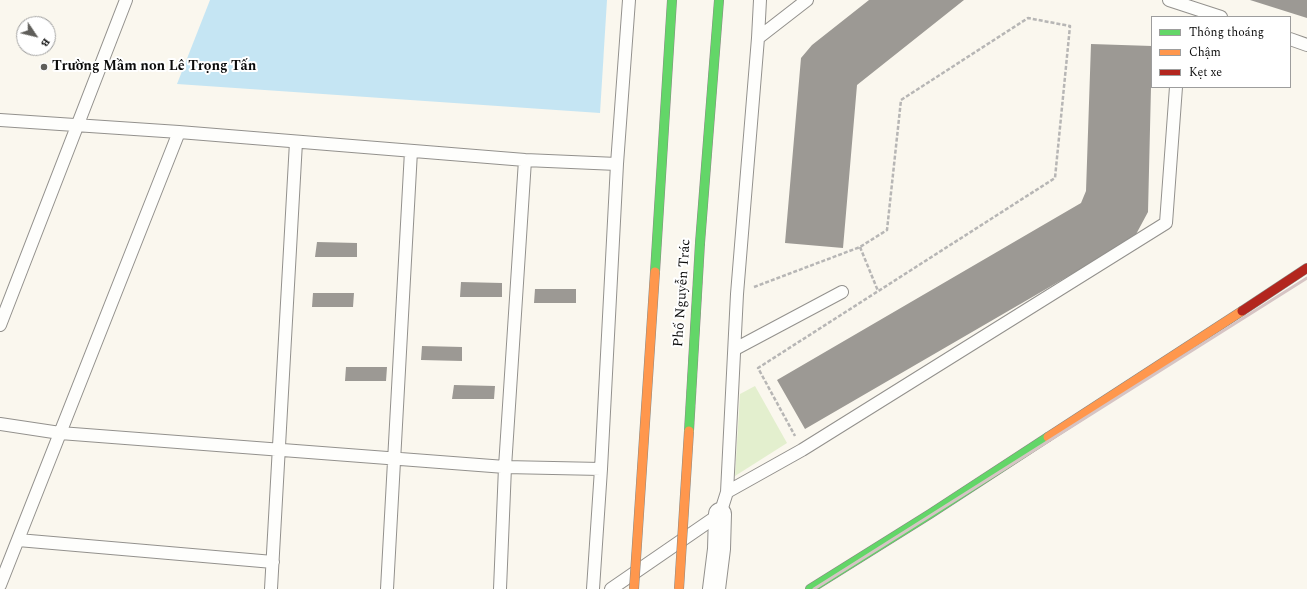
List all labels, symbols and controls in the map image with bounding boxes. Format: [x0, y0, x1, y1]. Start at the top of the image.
north arrow [16, 16, 56, 56]
legend [1151, 16, 1291, 88]
text: Thông thoáng [1189, 23, 1264, 42]
text: B [36, 35, 55, 51]
text: Chậm [1189, 43, 1221, 62]
place label: Trường Mầm non Lê Trọng Tấn [52, 59, 256, 75]
marker: Trường Mầm non Lê Trọng Tấn [39, 62, 49, 72]
text: Kẹt xe [1189, 63, 1222, 82]
street label: Phố Nguyễn Trác [671, 238, 695, 348]

